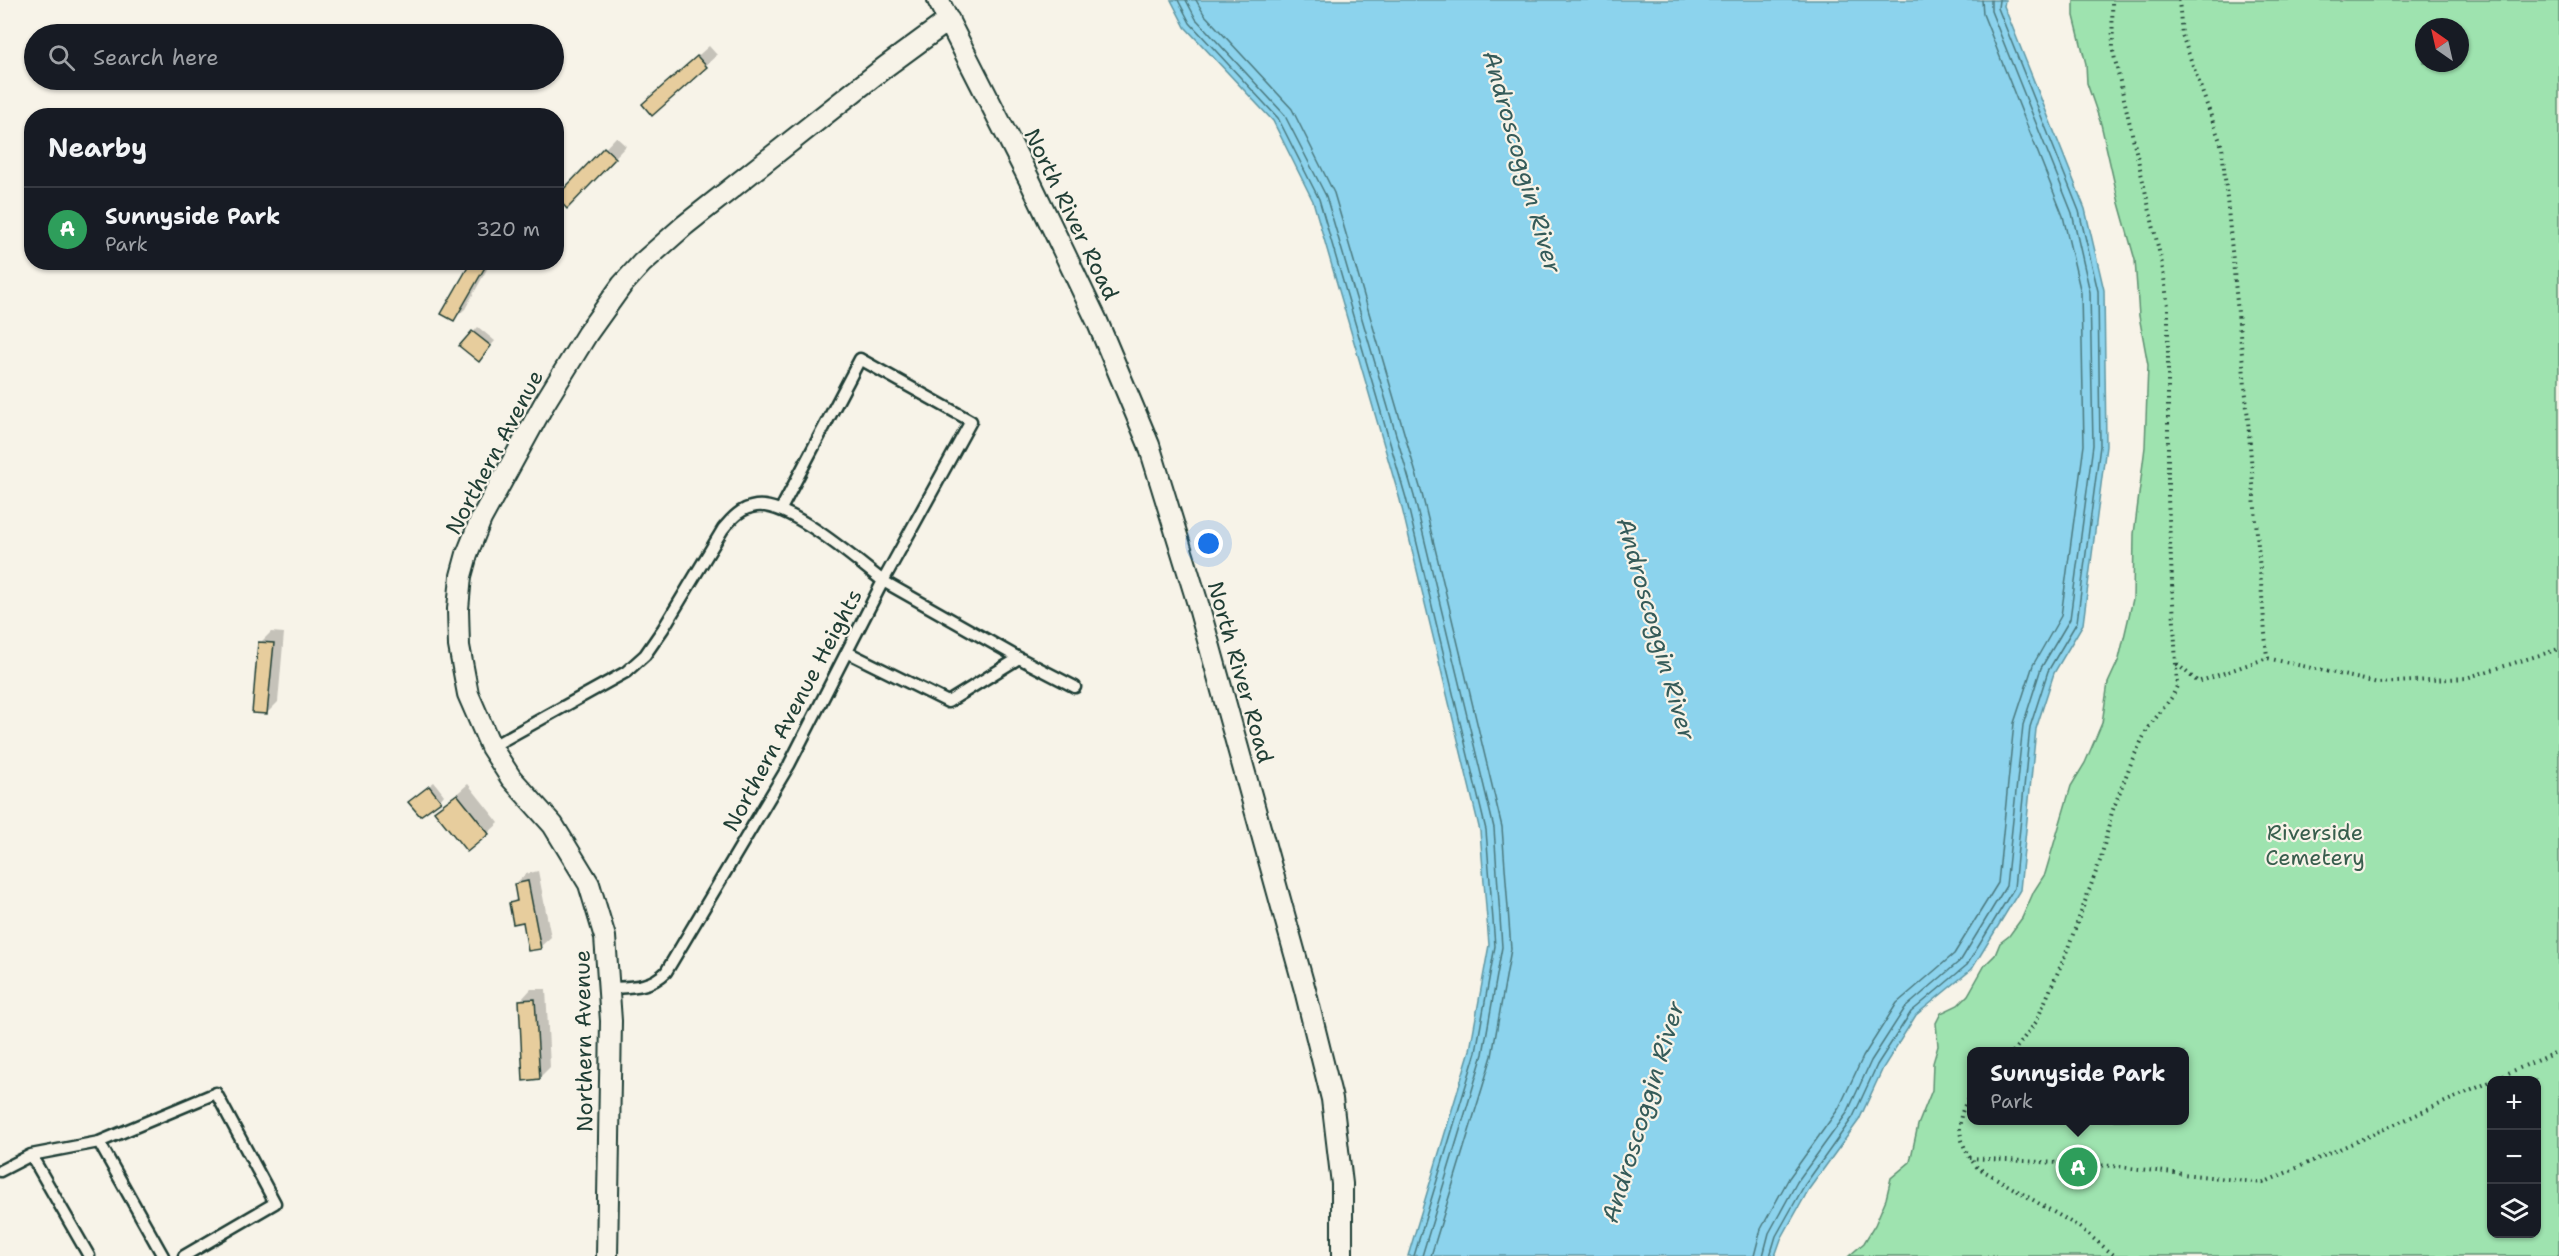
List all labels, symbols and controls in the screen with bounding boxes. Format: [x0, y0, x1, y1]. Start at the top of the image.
north arrow [2415, 18, 2469, 72]
search box [24, 24, 564, 90]
icon: search [45, 41, 78, 74]
text: Search here [93, 43, 219, 72]
water label: Androscoggin River [1475, 47, 1569, 278]
street label: North River Road [1017, 124, 1126, 305]
text: Nearby [48, 130, 147, 165]
text: Sunnyside Park [105, 202, 280, 231]
text: A [60, 216, 75, 242]
text: 320 m [476, 216, 540, 242]
text: Park [105, 231, 148, 257]
street label: Northern Avenue [439, 365, 550, 539]
water label: Androscoggin River [1609, 514, 1703, 745]
your location [1194, 529, 1223, 558]
street label: North River Road [1201, 578, 1280, 766]
street label: Northern Avenue Heights [716, 584, 869, 837]
park label: Riverside Cemetery [2265, 818, 2365, 872]
street label: Northern Avenue [567, 950, 600, 1132]
water label: Androscoggin River [1594, 997, 1692, 1227]
popup [1967, 1047, 2189, 1125]
text: Sunnyside Park [1990, 1059, 2166, 1088]
map controls [2487, 1076, 2541, 1238]
button: + [2487, 1076, 2541, 1130]
text: Park [1990, 1088, 2033, 1114]
button: − [2487, 1130, 2541, 1184]
pin: A [2058, 1144, 2098, 1190]
button: layers [2487, 1184, 2541, 1238]

